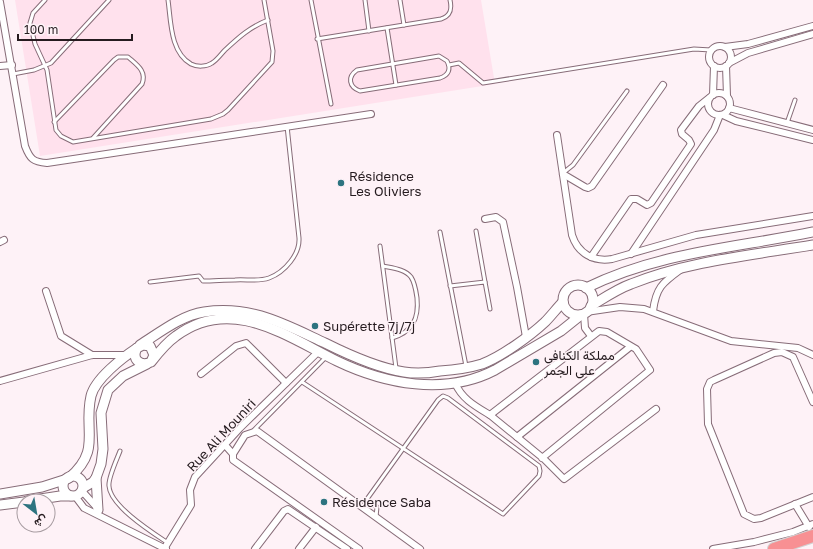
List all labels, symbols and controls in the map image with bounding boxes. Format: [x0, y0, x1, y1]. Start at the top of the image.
scale bar [18, 16, 132, 42]
text: 100 m [24, 22, 58, 37]
place label: Résidence Les Oliviers [349, 168, 422, 199]
marker: Résidence Les Oliviers [336, 178, 346, 188]
place label: Supérette 7j/7j [323, 318, 415, 334]
marker: Supérette 7j/7j [310, 321, 320, 331]
place label: مملكة الكنافى على الجمر [543, 347, 615, 379]
marker: مملكة الكنافى على الجمر [531, 357, 541, 367]
street label: Rue Ali Mouniri [183, 395, 259, 475]
north arrow [16, 493, 56, 533]
place label: Résidence Saba [332, 494, 431, 510]
marker: Résidence Saba [319, 497, 329, 507]
text: ش [32, 512, 50, 531]

